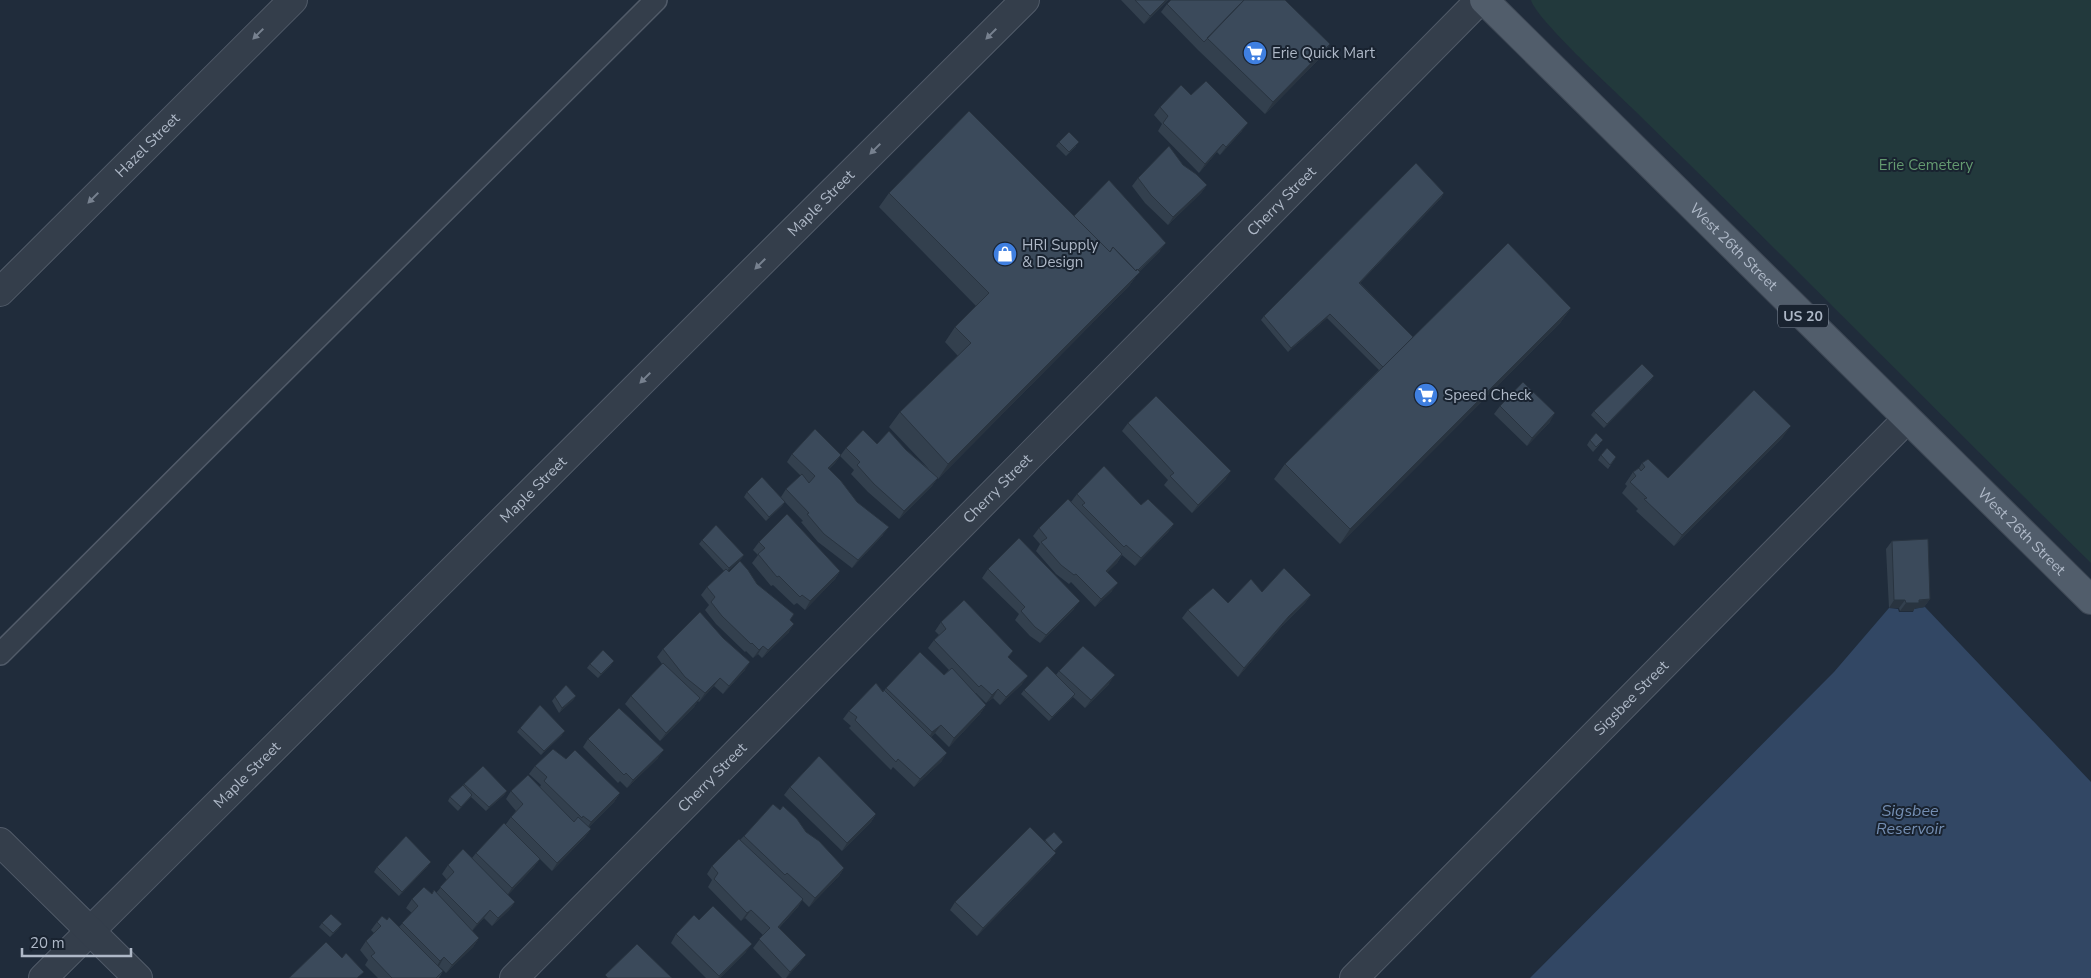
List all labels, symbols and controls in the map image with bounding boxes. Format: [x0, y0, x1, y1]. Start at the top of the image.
one-way arrow [252, 28, 264, 40]
one-way arrow [985, 28, 997, 40]
supermarket icon: Erie Quick Mart [1242, 40, 1268, 66]
place label: Erie Quick Mart [1272, 43, 1376, 63]
street label: Hazel Street [111, 108, 184, 182]
one-way arrow [870, 143, 882, 155]
park label: Erie Cemetery [1879, 155, 1974, 175]
street label: Cherry Street [1243, 161, 1321, 240]
street label: Maple Street [783, 165, 859, 241]
one-way arrow [88, 192, 100, 204]
street label: West 26th Street [1685, 199, 1783, 295]
place label: HRI Supply & Design [1022, 235, 1099, 272]
shop icon: HRI Supply & Design [992, 241, 1018, 267]
one-way arrow [754, 257, 766, 269]
road number: US 20 [1778, 304, 1828, 328]
one-way arrow [639, 372, 651, 384]
supermarket icon: Speed Check [1413, 382, 1439, 408]
place label: Speed Check [1444, 385, 1532, 405]
street label: Cherry Street [959, 449, 1037, 528]
street label: Maple Street [496, 451, 572, 527]
street label: West 26th Street [1973, 483, 2071, 580]
street label: Sigsbee Street [1589, 655, 1673, 740]
street label: Maple Street [209, 737, 285, 812]
street label: Cherry Street [673, 738, 752, 817]
water label: Sigsbee Reservoir [1876, 800, 1945, 840]
scale bar [22, 926, 131, 958]
text: 20 m [30, 933, 65, 953]

